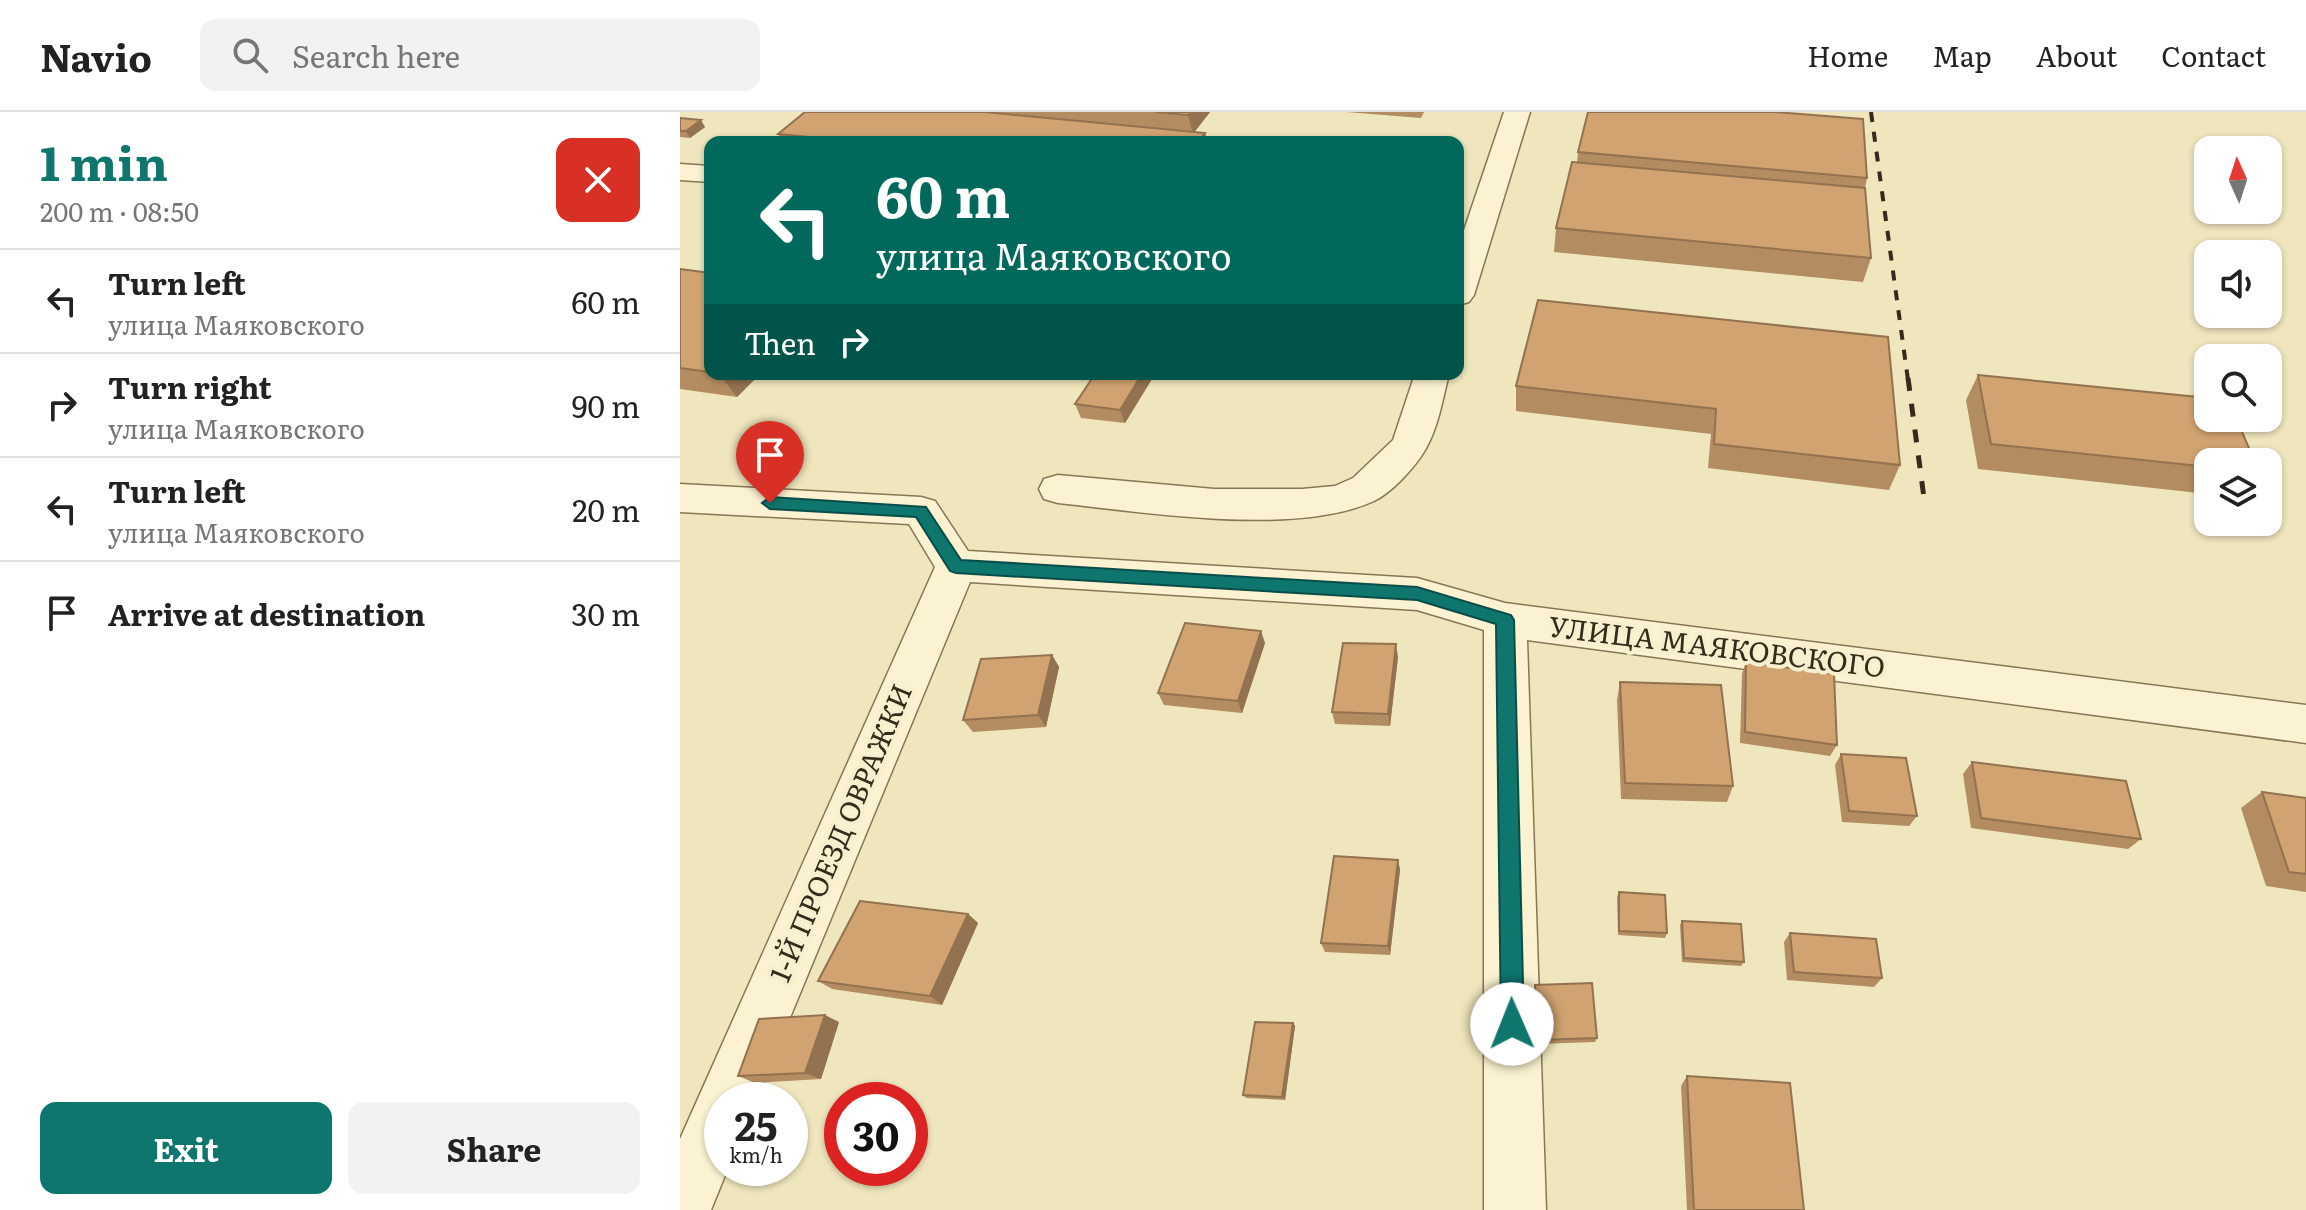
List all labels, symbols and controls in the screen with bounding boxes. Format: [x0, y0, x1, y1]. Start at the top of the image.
search box [200, 19, 760, 91]
text: Navio [40, 27, 152, 84]
icon: search [228, 33, 272, 77]
text: Search here [292, 33, 460, 77]
text: Home [1807, 34, 1888, 76]
text: Map [1932, 34, 1992, 76]
text: About [2036, 34, 2117, 76]
text: Contact [2161, 34, 2266, 76]
text: 1 min [40, 125, 168, 196]
north arrow [2194, 136, 2282, 224]
map controls [2194, 136, 2282, 536]
button: close [556, 138, 640, 222]
text: 60 m [876, 152, 1010, 235]
icon: left [744, 168, 848, 272]
text: 200 m · 08:50 [40, 191, 199, 230]
text: улица Маяковского [876, 228, 1232, 281]
button: sound [2194, 240, 2282, 328]
text: Turn left [108, 260, 246, 304]
icon: left [40, 279, 84, 323]
text: 60 m [571, 279, 640, 323]
text: улица Маяковского [108, 304, 365, 343]
text: Then [744, 320, 816, 364]
icon: right [832, 320, 876, 364]
button: search [2194, 344, 2282, 432]
text: Turn right [108, 364, 272, 408]
icon: right [40, 383, 84, 427]
text: 90 m [572, 383, 640, 427]
text: улица Маяковского [108, 408, 365, 447]
pin [736, 421, 804, 503]
icon: arrive [748, 433, 792, 477]
button: layers [2194, 448, 2282, 536]
text: Turn left [108, 468, 246, 512]
icon: left [40, 487, 84, 531]
text: 20 m [572, 487, 640, 531]
text: улица Маяковского [108, 512, 365, 551]
icon: arrive [40, 591, 84, 635]
text: Arrive at destination [108, 591, 425, 635]
text: 30 m [571, 591, 640, 635]
street label: УЛИЦА МАЯКОВСКОГО [1547, 604, 1888, 686]
street label: 1-Й ПРОЕЗД ОВРАЖКИ [757, 677, 921, 988]
position arrow [1470, 982, 1554, 1066]
speed limit sign: 30 [824, 1082, 928, 1186]
text: 25 [734, 1094, 778, 1153]
button: Exit [40, 1102, 332, 1194]
button: Share [348, 1102, 640, 1194]
text: km/h [729, 1139, 783, 1169]

